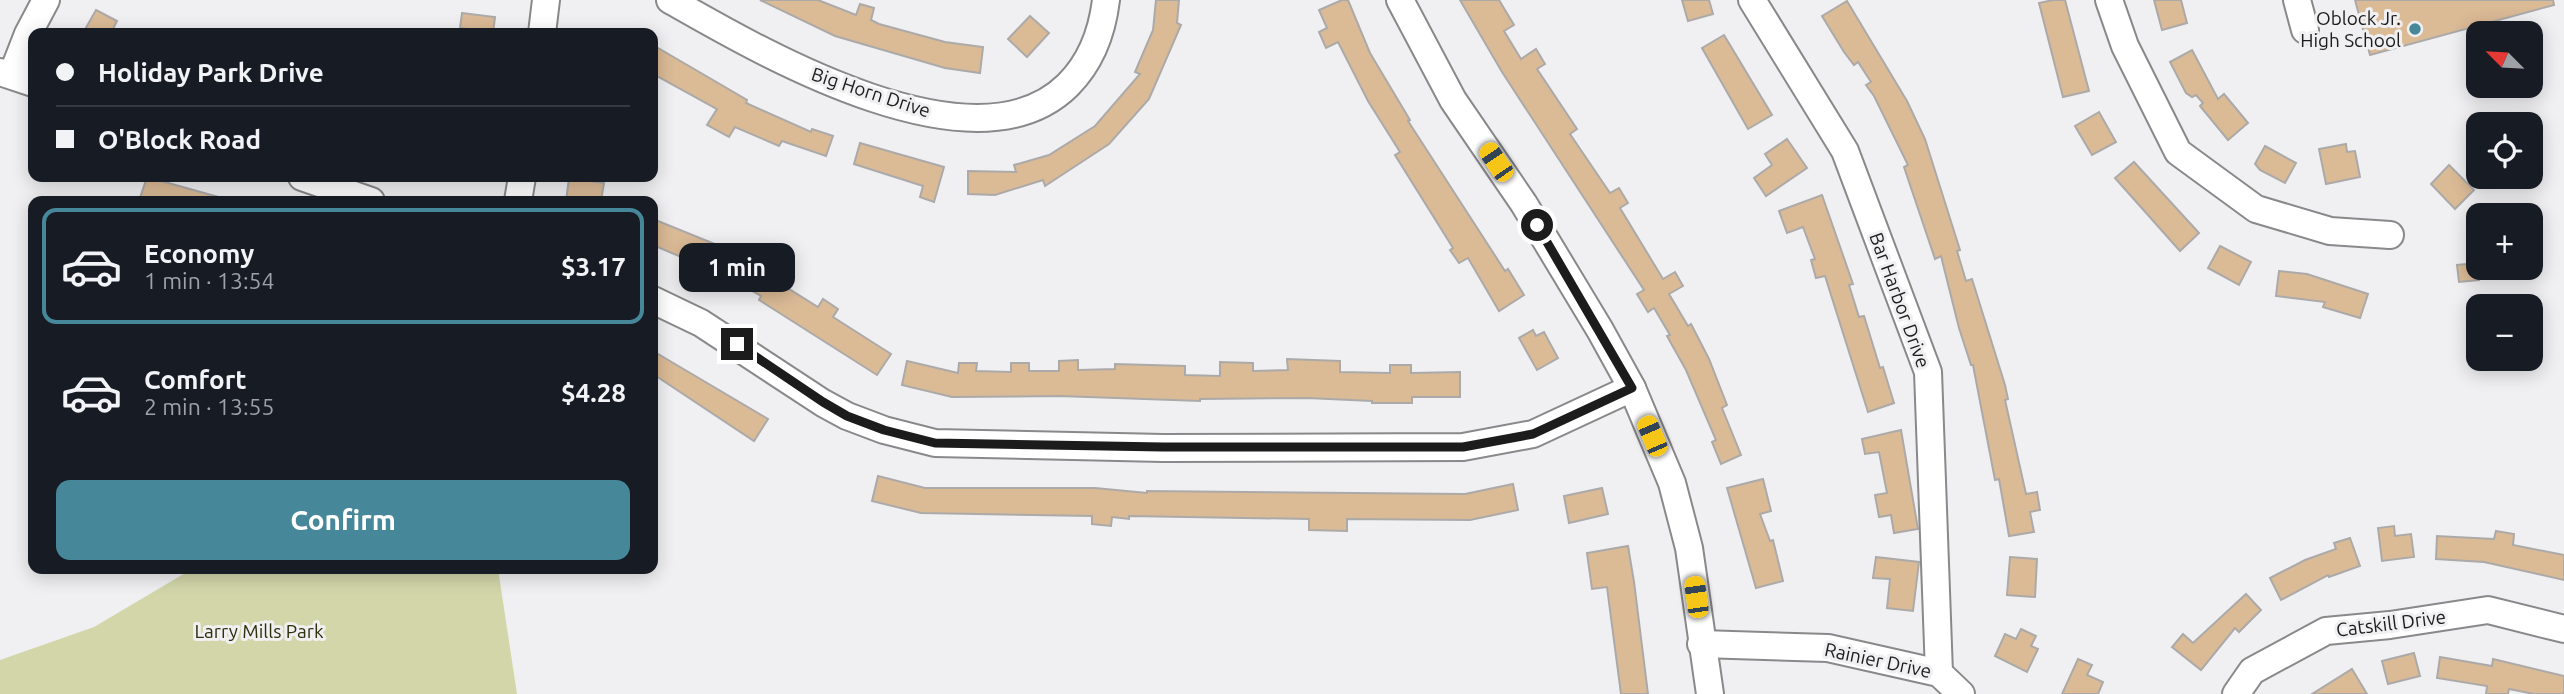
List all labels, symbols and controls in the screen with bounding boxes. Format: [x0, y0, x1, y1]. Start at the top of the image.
place label: Oblock Jr. High School [2300, 7, 2401, 51]
marker: Oblock Jr. High School [2407, 21, 2423, 37]
north arrow [2466, 21, 2543, 98]
map controls [2466, 21, 2543, 371]
text: Holiday Park Drive [98, 58, 324, 87]
street label: Big Horn Drive [809, 62, 933, 122]
button: locate [2466, 112, 2543, 189]
text: O'Block Road [98, 125, 261, 154]
car [1476, 139, 1517, 185]
button: + [2466, 203, 2543, 280]
route start [1521, 209, 1553, 241]
street label: Bar Harbor Drive [1865, 229, 1935, 371]
icon: car [60, 235, 123, 298]
text: Economy [144, 239, 254, 268]
callout: 1 min [679, 243, 795, 292]
text: $3.17 [561, 252, 626, 281]
text: 1 min [708, 255, 766, 280]
text: 1 min · 13:54 [144, 268, 275, 293]
button: − [2466, 294, 2543, 371]
route end [721, 328, 753, 360]
icon: car [60, 361, 123, 424]
text: Comfort [144, 365, 247, 394]
text: $4.28 [561, 378, 626, 407]
text: 2 min · 13:55 [144, 394, 275, 419]
car [1635, 413, 1670, 459]
button: Confirm [56, 480, 630, 560]
car [1683, 575, 1710, 619]
street label: Catskill Drive [2335, 605, 2447, 641]
park label: Larry Mills Park [194, 620, 324, 642]
street label: Rainier Drive [1823, 638, 1933, 682]

